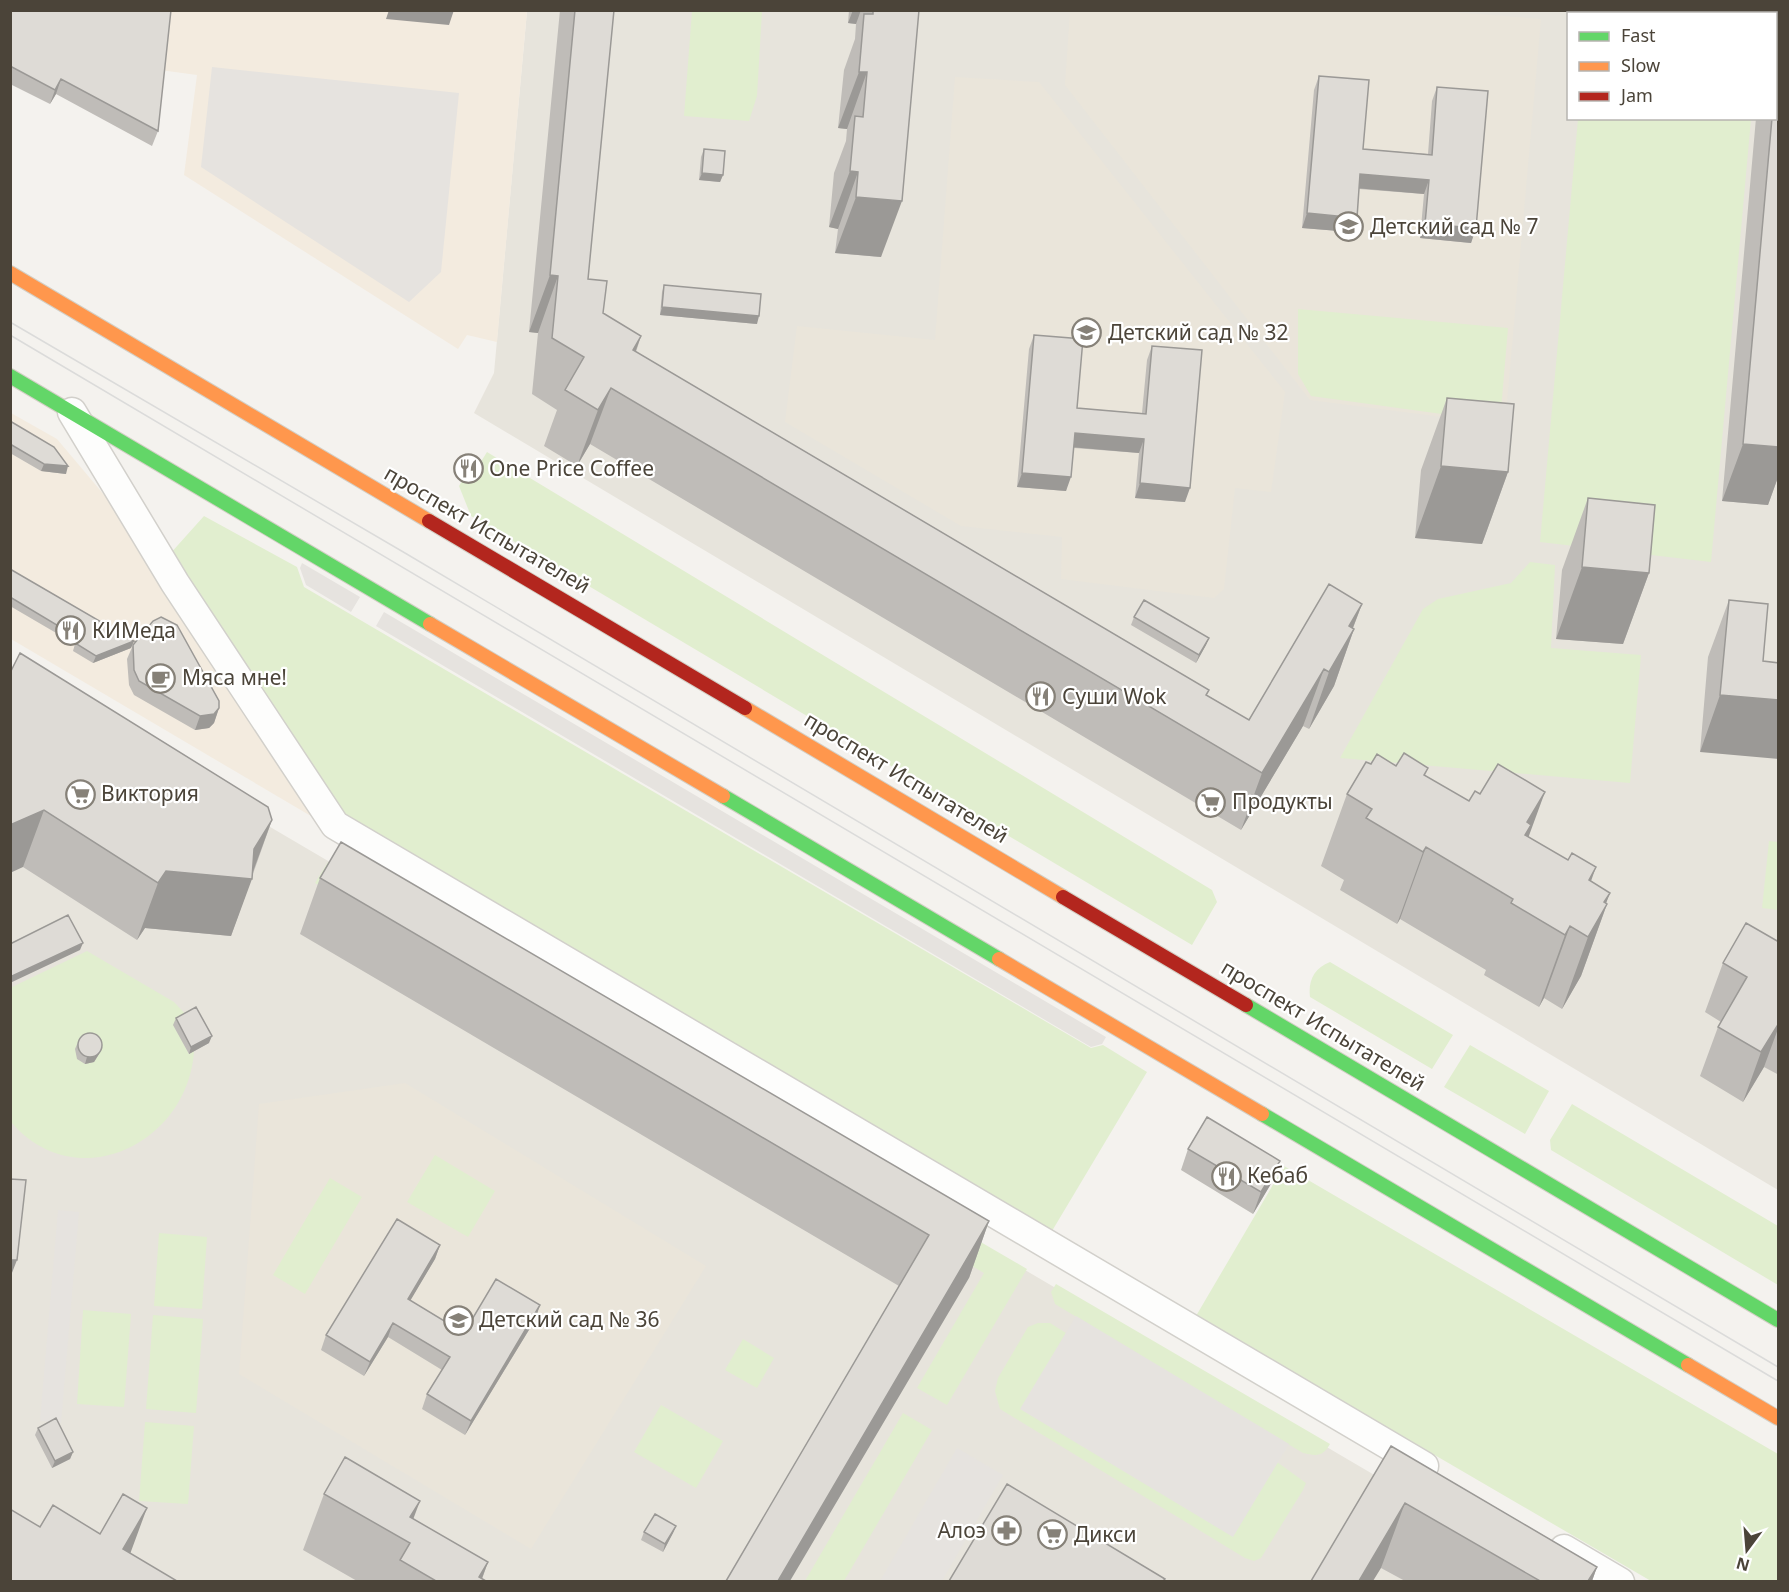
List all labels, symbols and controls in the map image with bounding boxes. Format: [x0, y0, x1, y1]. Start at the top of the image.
legend [1567, 12, 1777, 120]
text: Fast [1621, 23, 1656, 47]
text: Slow [1621, 53, 1660, 77]
text: Jam [1619, 83, 1653, 107]
school or university icon: Детский сад № 7 [1333, 211, 1365, 243]
place label: Детский сад № 7 [1370, 212, 1538, 240]
school or university icon: Детский сад № 32 [1071, 317, 1103, 349]
place label: Детский сад № 32 [1108, 318, 1288, 346]
restaurant icon: One Price Coffee [452, 453, 484, 485]
place label: One Price Coffee [489, 454, 654, 482]
street label: проспект Испытателей [380, 459, 595, 600]
restaurant icon: КИМеда [55, 615, 87, 647]
place label: КИМеда [92, 616, 176, 644]
cafe icon: Мяса мне! [145, 662, 177, 694]
place label: Мяса мне! [182, 663, 287, 691]
restaurant icon: Суши Wok [1025, 681, 1057, 713]
place label: Суши Wok [1062, 682, 1167, 710]
street label: проспект Испытателей [799, 705, 1014, 849]
supermarket icon: Виктория [64, 778, 96, 810]
place label: Виктория [101, 779, 199, 807]
supermarket icon: Продукты [1195, 786, 1227, 818]
place label: Продукты [1232, 787, 1333, 815]
street label: проспект Испытателей [1216, 953, 1431, 1097]
restaurant icon: Кебаб [1210, 1160, 1242, 1192]
place label: Кебаб [1247, 1161, 1308, 1189]
school or university icon: Детский сад № 36 [442, 1304, 474, 1336]
place label: Детский сад № 36 [479, 1305, 659, 1333]
pharmacy icon: Алоэ [991, 1515, 1023, 1547]
place label: Алоэ [937, 1516, 986, 1544]
supermarket icon: Дикси [1037, 1519, 1069, 1551]
place label: Дикси [1074, 1520, 1136, 1548]
north arrow [1717, 1520, 1777, 1580]
text: N [1734, 1552, 1752, 1577]

